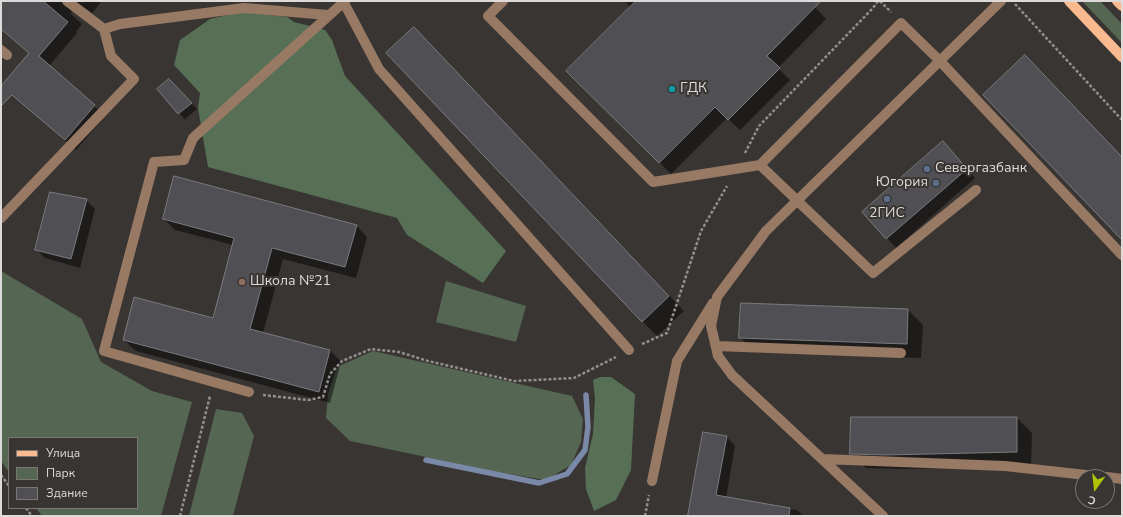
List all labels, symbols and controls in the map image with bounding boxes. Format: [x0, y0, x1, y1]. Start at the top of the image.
place label: ГДК [680, 81, 707, 97]
marker: ГДК [667, 84, 677, 94]
place label: Севергазбанк [935, 161, 1027, 177]
marker: Севергазбанк [922, 164, 932, 174]
place label: Югория [876, 175, 928, 191]
marker: Югория [931, 178, 941, 188]
marker: 2ГИС [882, 194, 892, 204]
place label: 2ГИС [869, 206, 905, 222]
place label: Школа №21 [250, 274, 331, 290]
marker: Школа №21 [237, 277, 247, 287]
legend [8, 437, 138, 509]
text: Улица [46, 445, 80, 461]
text: Парк [46, 465, 75, 481]
north arrow [1075, 469, 1115, 509]
text: Здание [46, 485, 88, 501]
text: С [1086, 492, 1098, 508]

